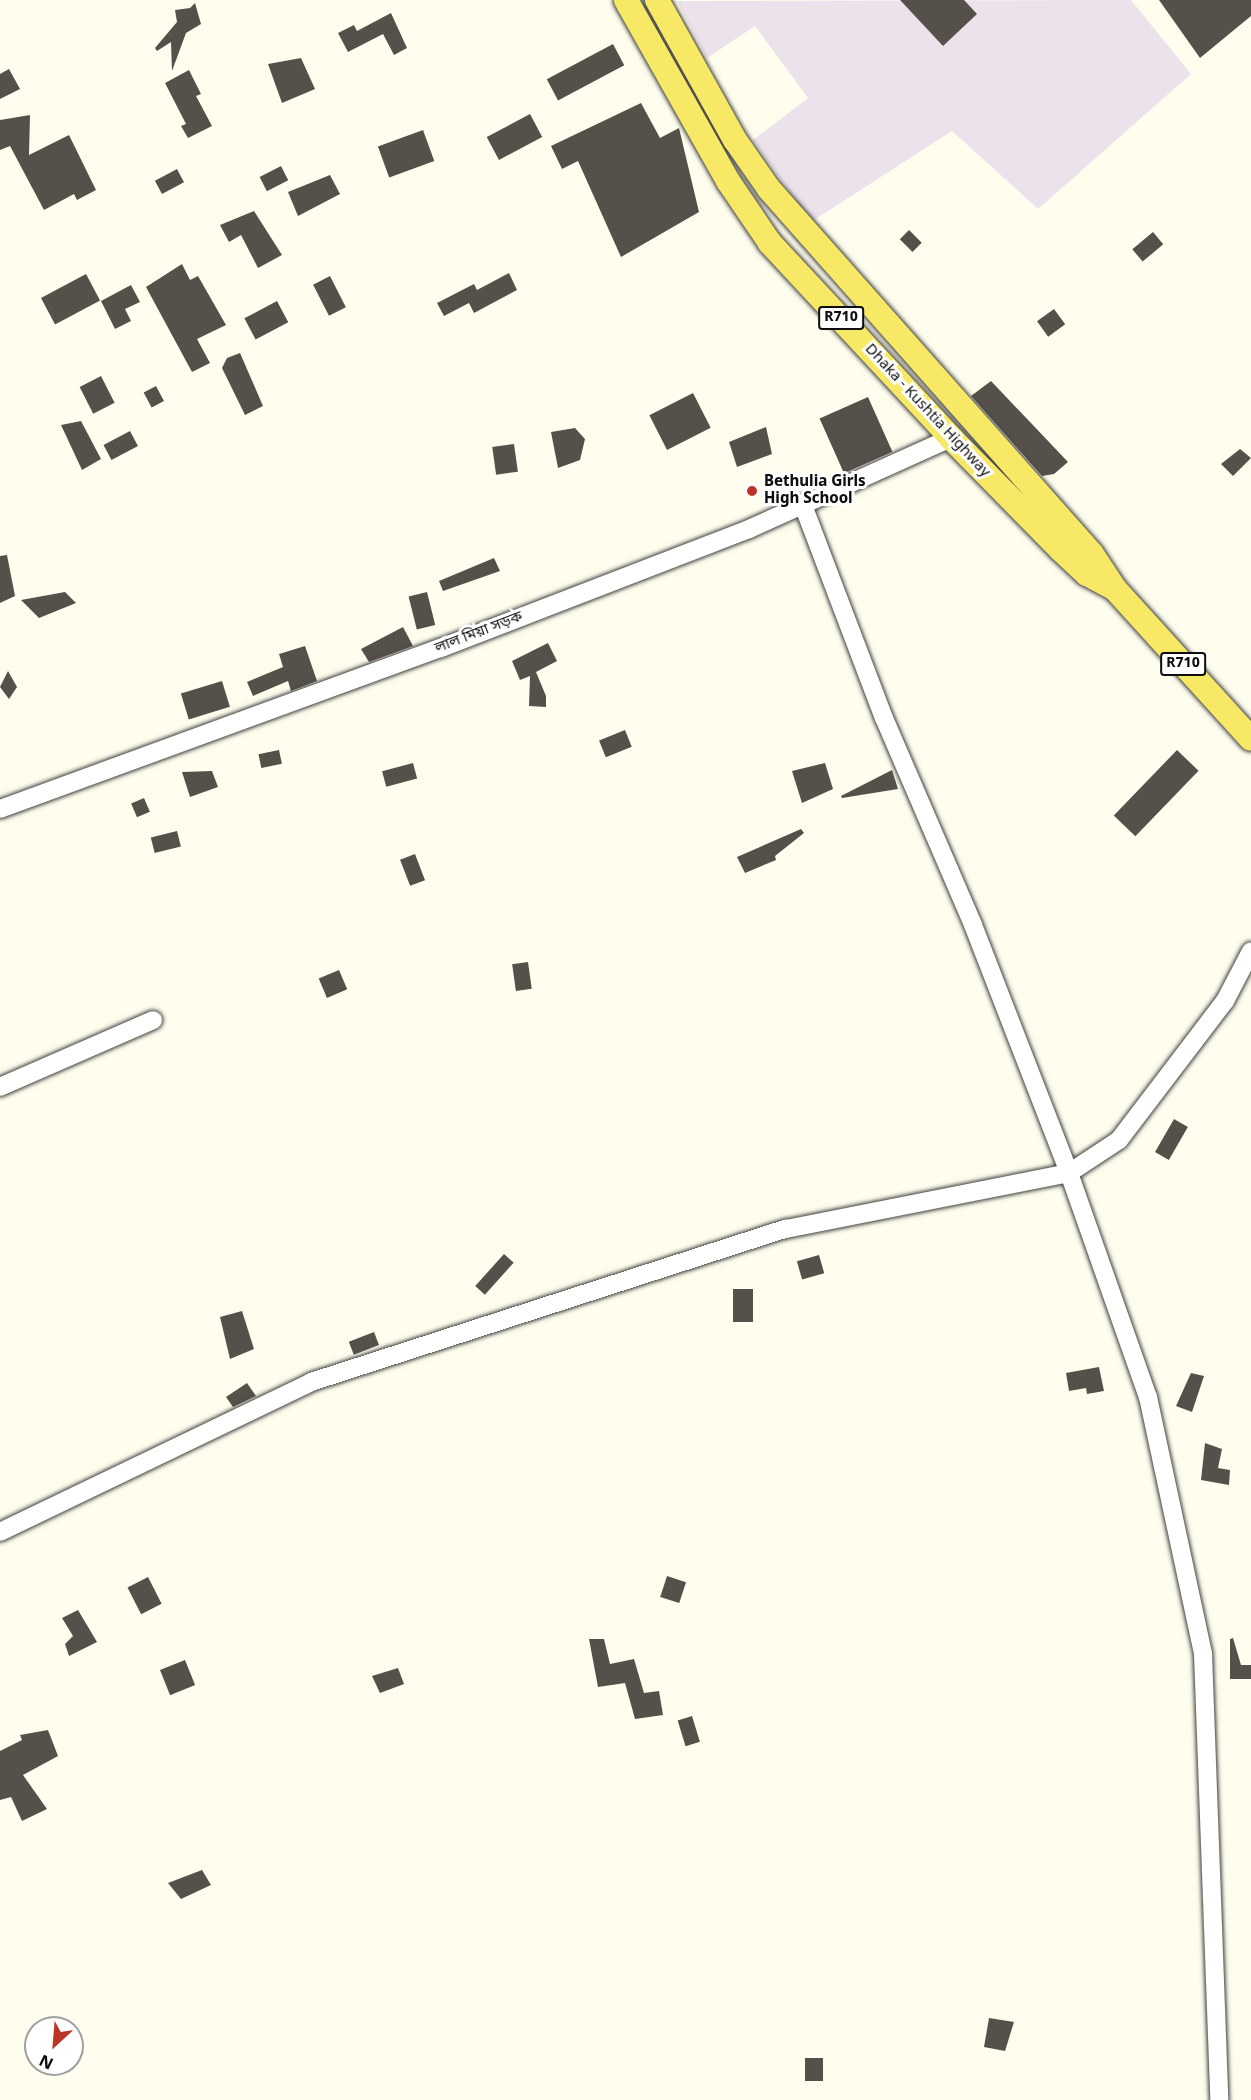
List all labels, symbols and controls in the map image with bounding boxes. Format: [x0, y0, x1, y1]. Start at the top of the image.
road number: R710 [817, 307, 865, 329]
street label: Dhaka - Kushtia Highway [861, 341, 993, 481]
place label: Bethulia Girls High School [764, 473, 866, 508]
marker: Bethulia Girls High School [745, 484, 759, 498]
street label: লাল মিয়া সড়ক [433, 608, 525, 658]
road number: R710 [1159, 653, 1207, 675]
north arrow [24, 2016, 84, 2076]
text: N [36, 2048, 58, 2073]

